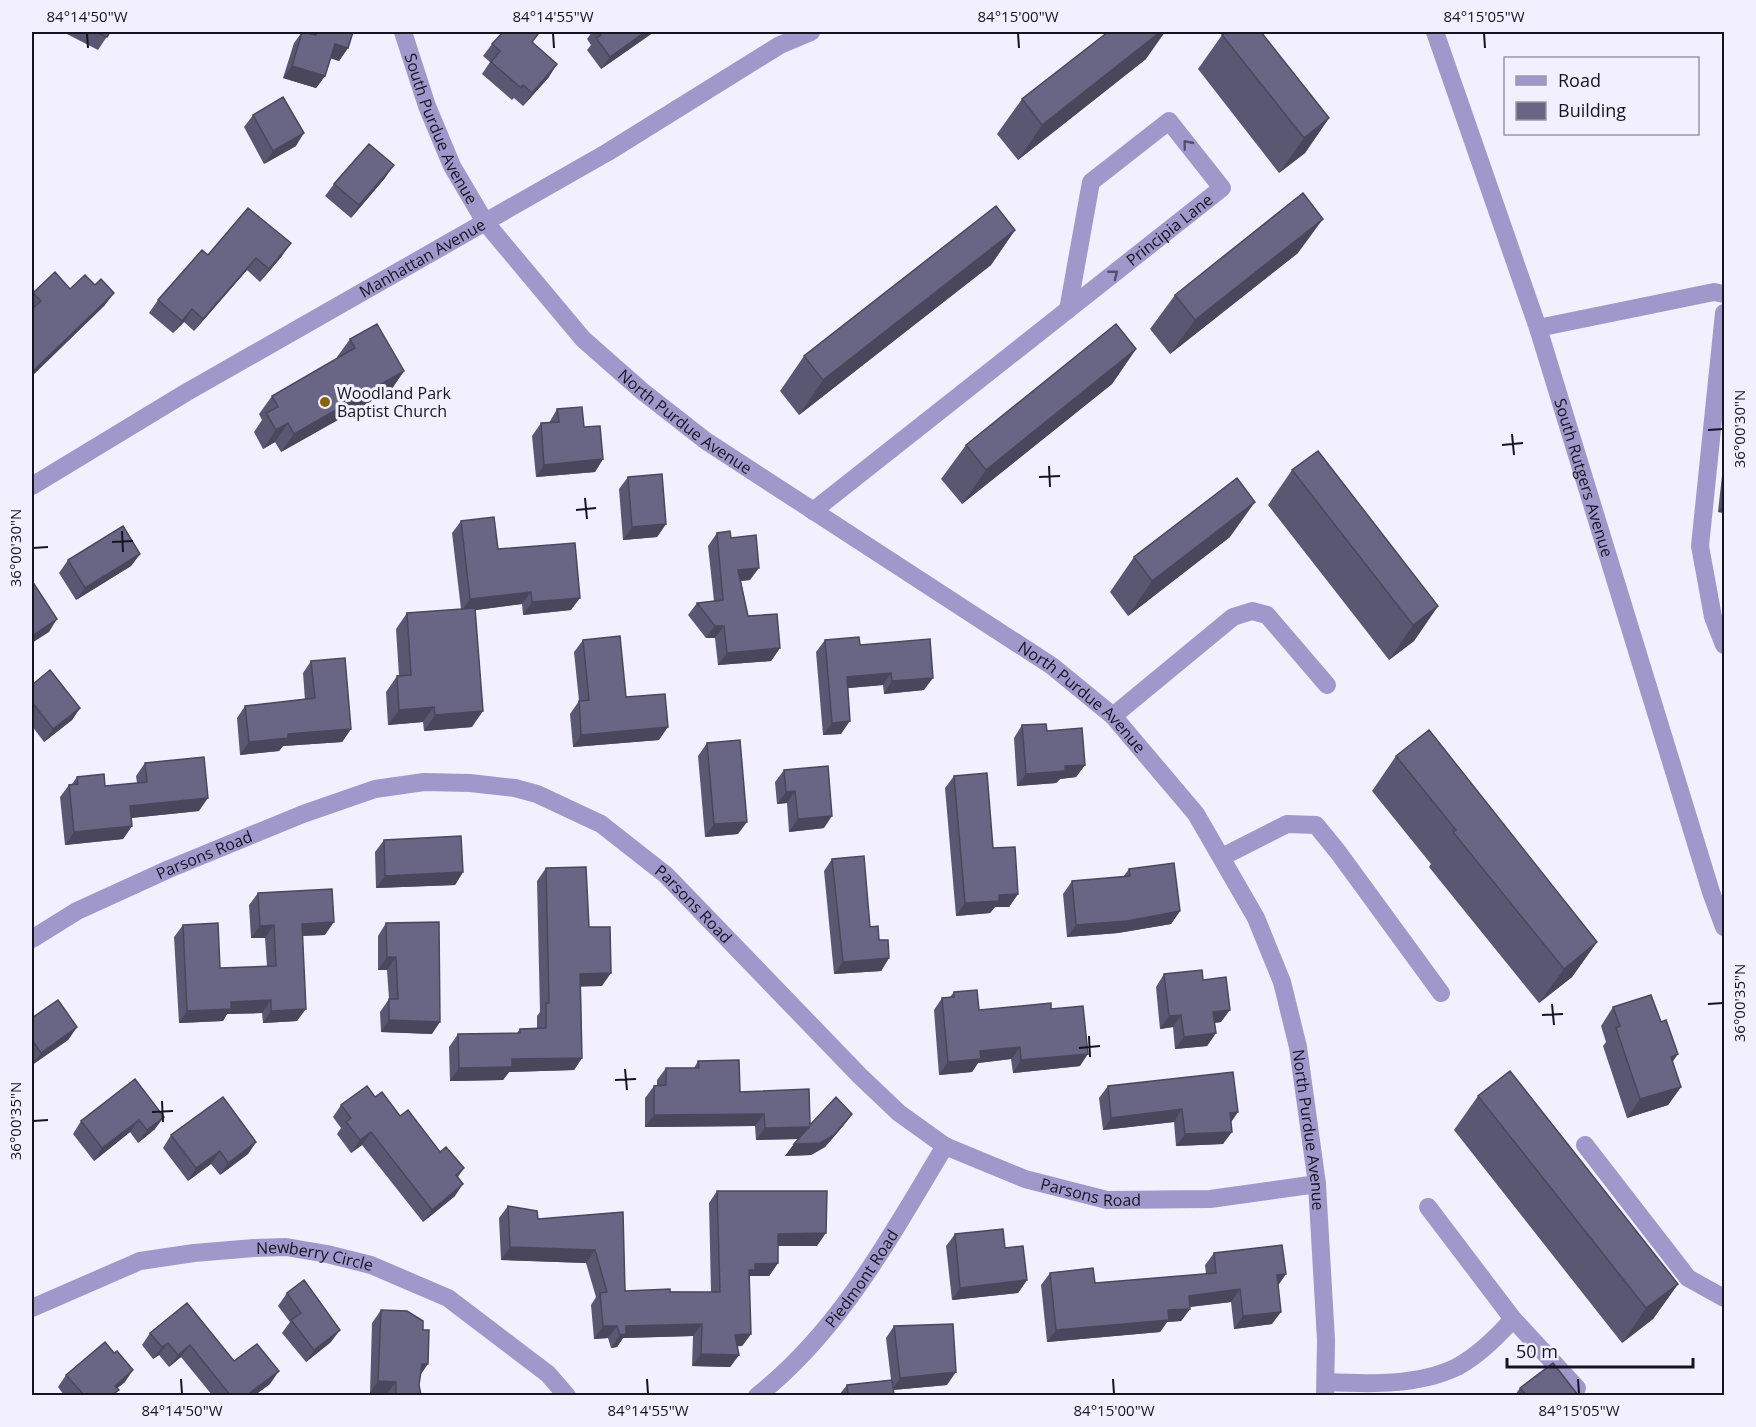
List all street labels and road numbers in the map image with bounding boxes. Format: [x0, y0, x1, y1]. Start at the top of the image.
street label: South Purdue Avenue [400, 50, 483, 208]
street label: Principia Lane [1121, 189, 1217, 271]
street label: Manhattan Avenue [355, 213, 489, 303]
street label: North Purdue Avenue [614, 364, 756, 479]
street label: South Rutgers Avenue [1549, 396, 1619, 560]
street label: North Purdue Avenue [1014, 636, 1151, 758]
street label: Parsons Road [152, 825, 255, 884]
street label: Parsons Road [650, 859, 737, 948]
street label: North Purdue Avenue [1287, 1048, 1330, 1211]
street label: Parsons Road [1038, 1172, 1141, 1211]
street label: Piedmont Road [820, 1225, 903, 1332]
street label: Newberry Circle [256, 1236, 376, 1276]

